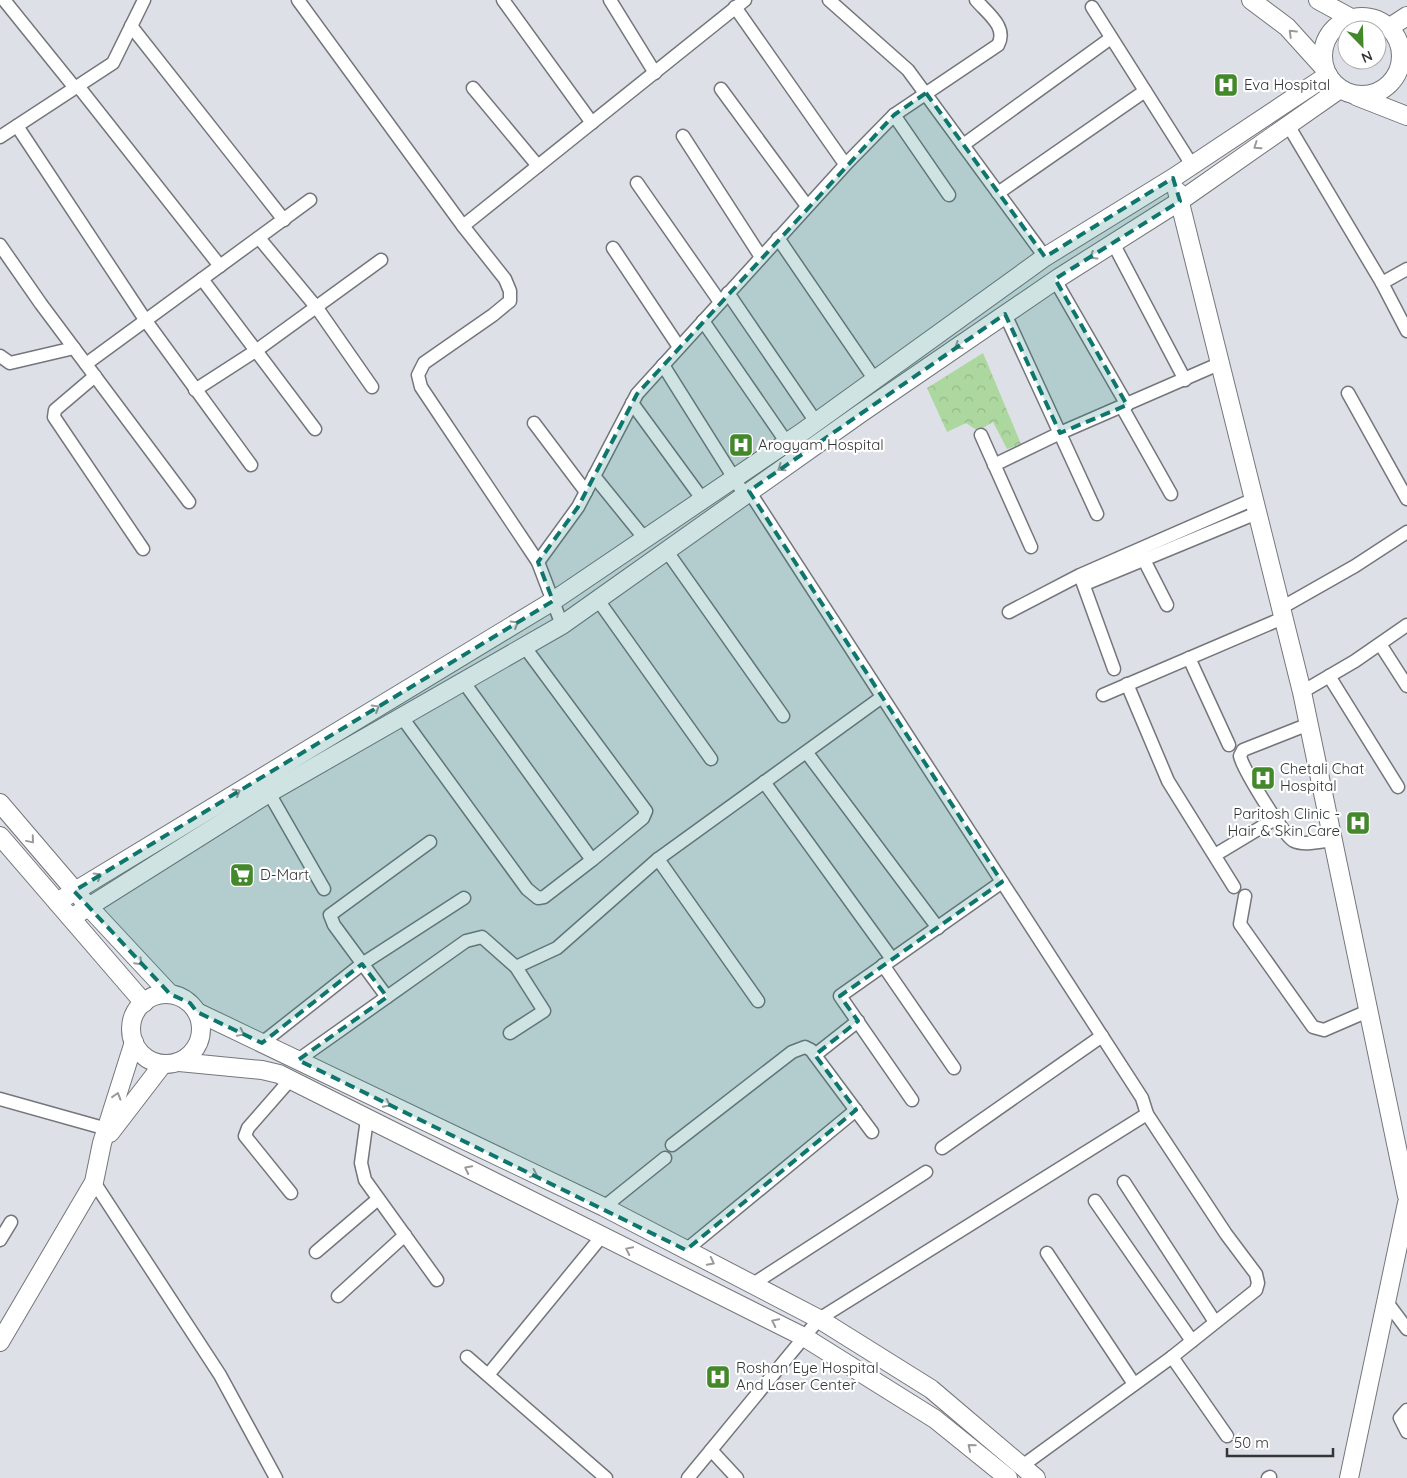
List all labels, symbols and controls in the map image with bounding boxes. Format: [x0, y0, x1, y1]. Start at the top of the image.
north arrow [1337, 20, 1387, 70]
one-way arrow [1289, 30, 1298, 39]
text: N [1359, 47, 1375, 67]
hospital icon: Eva Hospital [1213, 72, 1239, 98]
place label: Eva Hospital [1244, 75, 1330, 94]
one-way arrow [1253, 140, 1263, 149]
one-way arrow [1089, 249, 1098, 259]
one-way arrow [954, 340, 964, 349]
hospital icon: Arogyam Hospital [728, 432, 754, 458]
place label: Arogyam Hospital [758, 435, 884, 454]
one-way arrow [777, 462, 787, 471]
one-way arrow [510, 620, 519, 630]
one-way arrow [371, 704, 380, 714]
place label: Chetali Chat Hospital [1280, 759, 1364, 795]
hospital icon: Chetali Chat Hospital [1250, 765, 1276, 791]
one-way arrow [232, 788, 241, 798]
place label: Paritosh Clinic - Hair & Skin Care [1228, 804, 1340, 840]
hospital icon: Paritosh Clinic - Hair & Skin Care [1345, 810, 1371, 836]
one-way arrow [26, 834, 34, 843]
supermarket icon: D-Mart [229, 862, 255, 888]
place label: D-Mart [260, 865, 309, 884]
one-way arrow [93, 872, 102, 882]
one-way arrow [133, 956, 142, 965]
one-way arrow [236, 1027, 245, 1037]
one-way arrow [111, 1093, 121, 1101]
one-way arrow [382, 1098, 391, 1108]
one-way arrow [465, 1166, 474, 1176]
one-way arrow [529, 1168, 538, 1178]
one-way arrow [626, 1246, 635, 1256]
one-way arrow [705, 1256, 714, 1266]
one-way arrow [771, 1318, 780, 1328]
place label: Roshan Eye Hospital And Laser Center [736, 1358, 879, 1394]
hospital icon: Roshan Eye Hospital And Laser Center [705, 1364, 731, 1390]
scale bar [1227, 1426, 1333, 1458]
text: 50 m [1234, 1433, 1269, 1452]
one-way arrow [967, 1443, 976, 1452]

